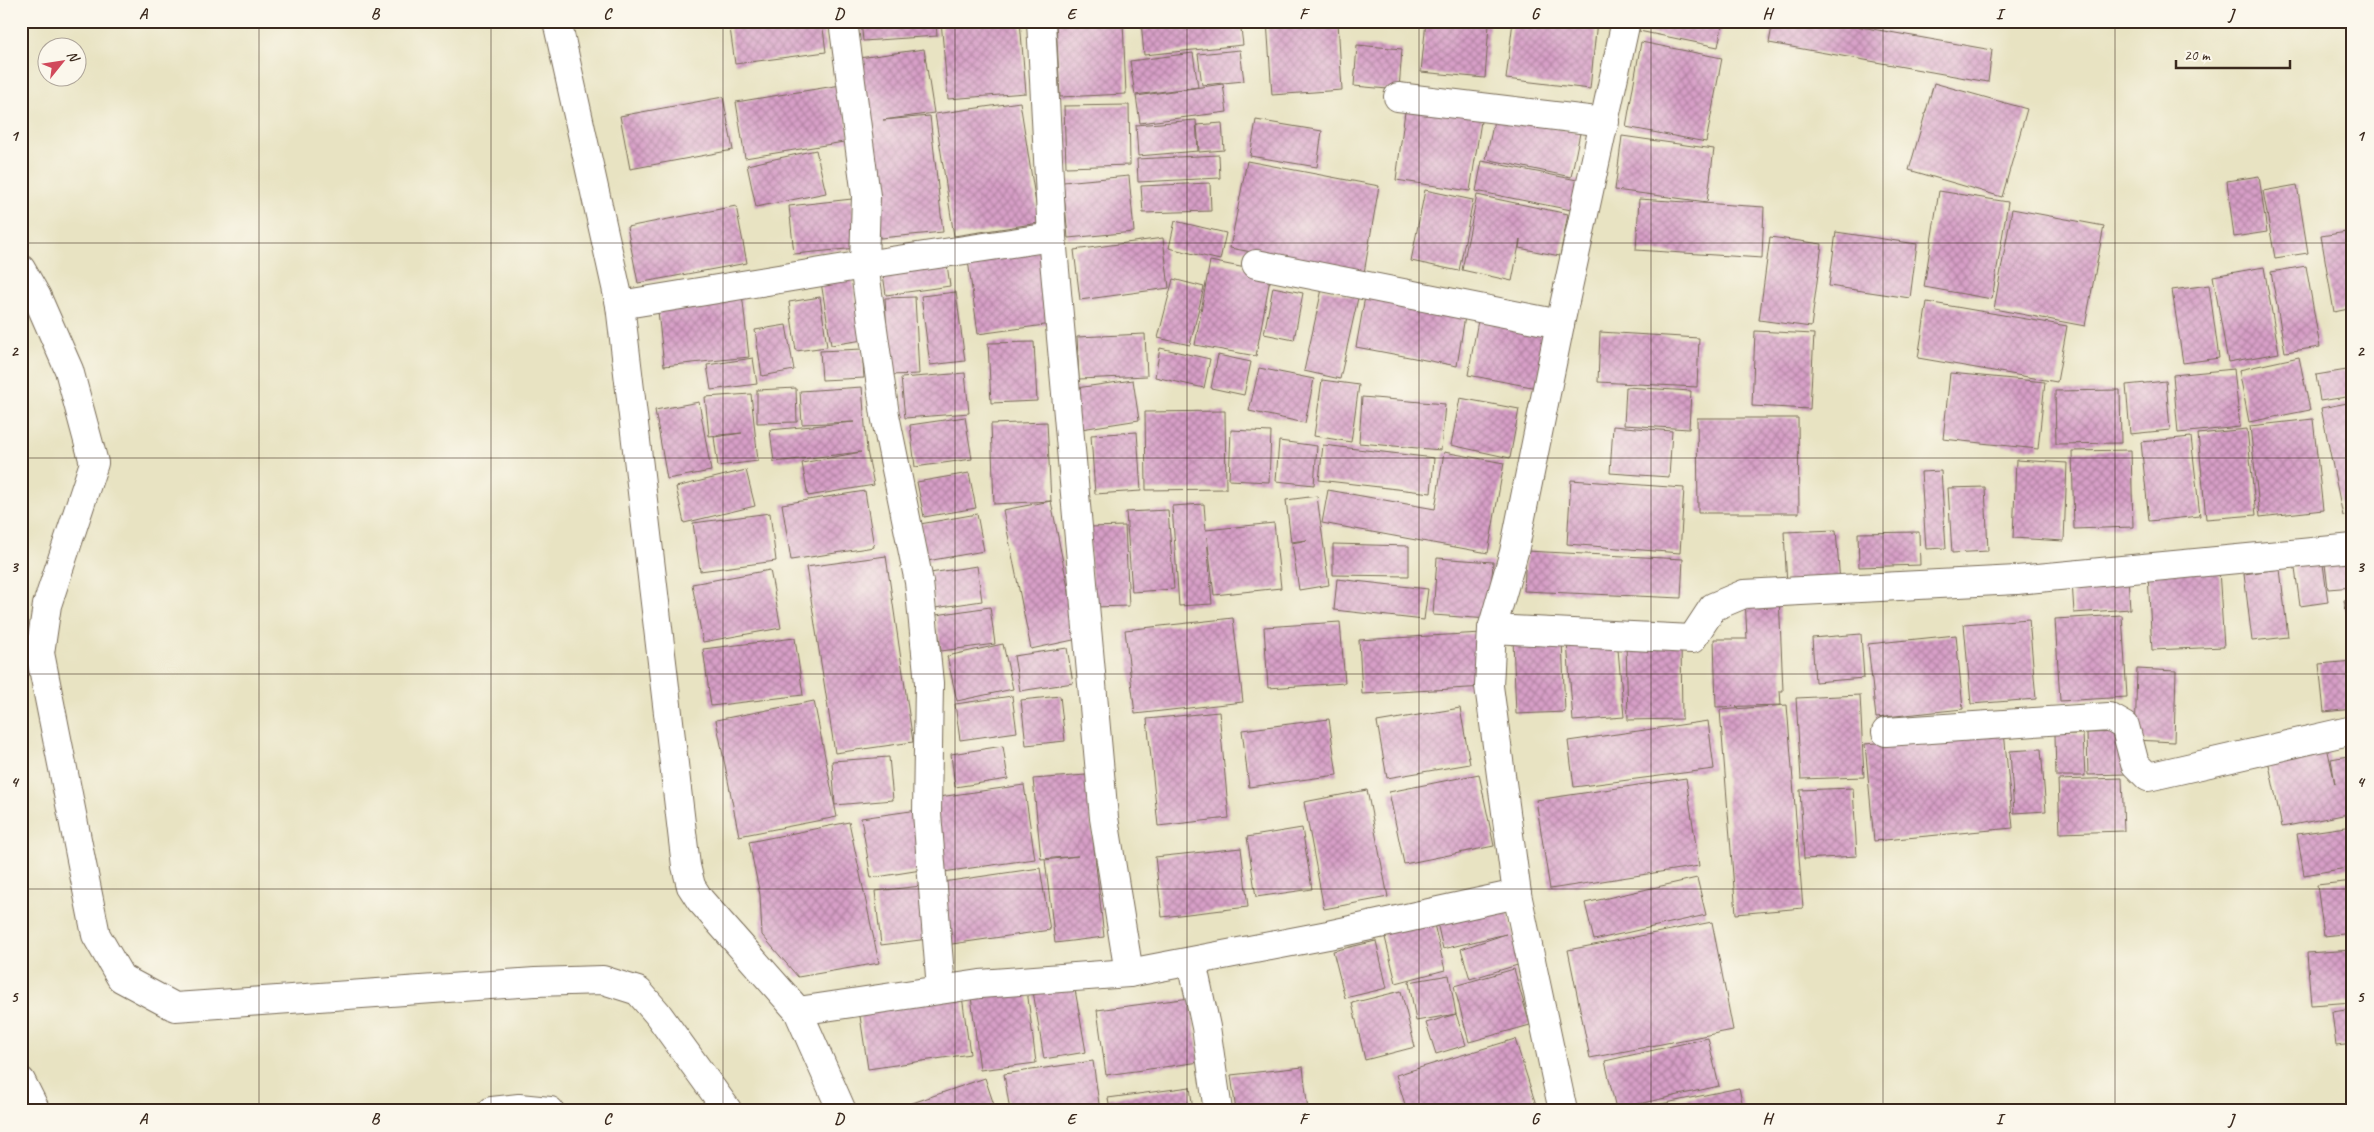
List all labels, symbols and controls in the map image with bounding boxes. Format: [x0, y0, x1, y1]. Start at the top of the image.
text: A [139, 4, 149, 24]
text: B [371, 4, 381, 24]
text: C [603, 4, 613, 24]
text: D [834, 4, 845, 24]
text: E [1067, 4, 1078, 24]
text: F [1299, 4, 1310, 24]
text: G [1531, 4, 1541, 24]
text: H [1762, 4, 1774, 24]
text: I [1996, 4, 2006, 24]
text: J [2227, 4, 2236, 24]
north arrow [38, 38, 88, 88]
scale bar [2176, 38, 2290, 70]
text: 20 m [2184, 46, 2211, 65]
text: N [63, 48, 84, 66]
text: 1 [10, 126, 19, 146]
text: 1 [2356, 126, 2365, 146]
text: 2 [10, 341, 19, 361]
text: 2 [2356, 341, 2365, 361]
text: 3 [10, 557, 19, 577]
text: 3 [2356, 557, 2365, 577]
text: 4 [10, 772, 19, 792]
text: 4 [2356, 772, 2365, 792]
text: 5 [11, 987, 20, 1007]
text: 5 [2357, 987, 2366, 1007]
text: A [139, 1109, 149, 1129]
text: B [371, 1109, 381, 1129]
text: C [603, 1109, 613, 1129]
text: D [834, 1109, 845, 1129]
text: E [1067, 1109, 1078, 1129]
text: F [1299, 1109, 1310, 1129]
text: G [1531, 1109, 1541, 1129]
text: H [1762, 1109, 1774, 1129]
text: I [1996, 1109, 2006, 1129]
text: J [2227, 1109, 2236, 1129]

